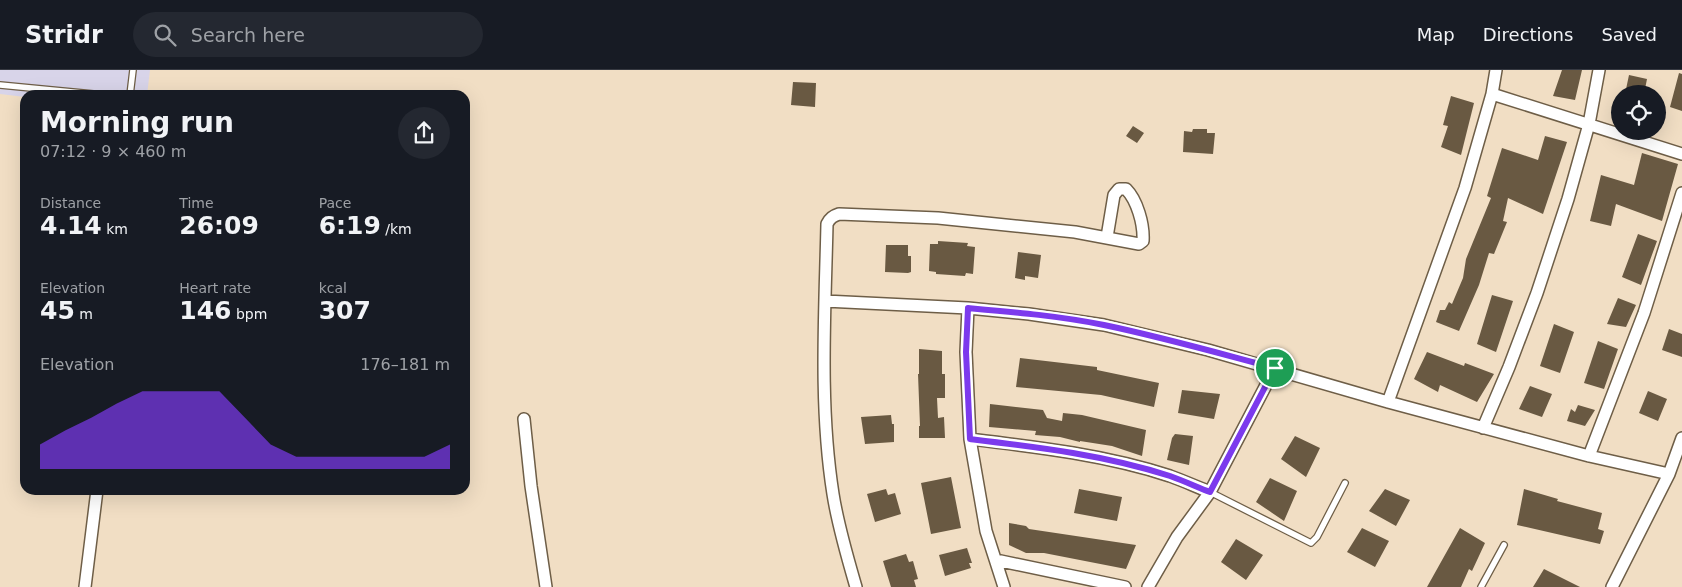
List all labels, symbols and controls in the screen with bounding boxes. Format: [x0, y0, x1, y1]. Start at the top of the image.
search box [133, 12, 483, 57]
text: Stridr [25, 21, 103, 49]
icon: search [151, 21, 179, 49]
text: Search here [191, 24, 305, 46]
text: Map [1417, 24, 1455, 45]
text: Directions [1483, 24, 1573, 45]
text: Saved [1601, 24, 1657, 45]
map controls [1611, 85, 1666, 140]
button: locate [1611, 85, 1666, 140]
text: Morning run [40, 106, 234, 139]
button: share [398, 107, 450, 159]
text: 07:12 · 9 × 460 m [40, 142, 186, 161]
text: Distance [40, 195, 101, 211]
text: Time [179, 195, 214, 211]
text: Pace [319, 195, 351, 211]
text: 4.14 [40, 211, 102, 240]
text: 26:09 [179, 211, 259, 240]
text: 6:19 [319, 211, 381, 240]
text: km [102, 221, 128, 237]
text: /km [381, 221, 412, 237]
text: Elevation [40, 280, 105, 296]
text: Heart rate [179, 280, 251, 296]
text: kcal [319, 280, 347, 296]
text: 45 [40, 296, 75, 325]
text: 146 [179, 296, 232, 325]
text: 307 [319, 296, 371, 325]
text: m [75, 306, 93, 322]
text: bpm [232, 306, 267, 322]
pin [1254, 347, 1296, 389]
icon: arrive [1261, 354, 1289, 382]
text: Elevation [40, 355, 114, 374]
text: 176–181 m [360, 355, 450, 374]

